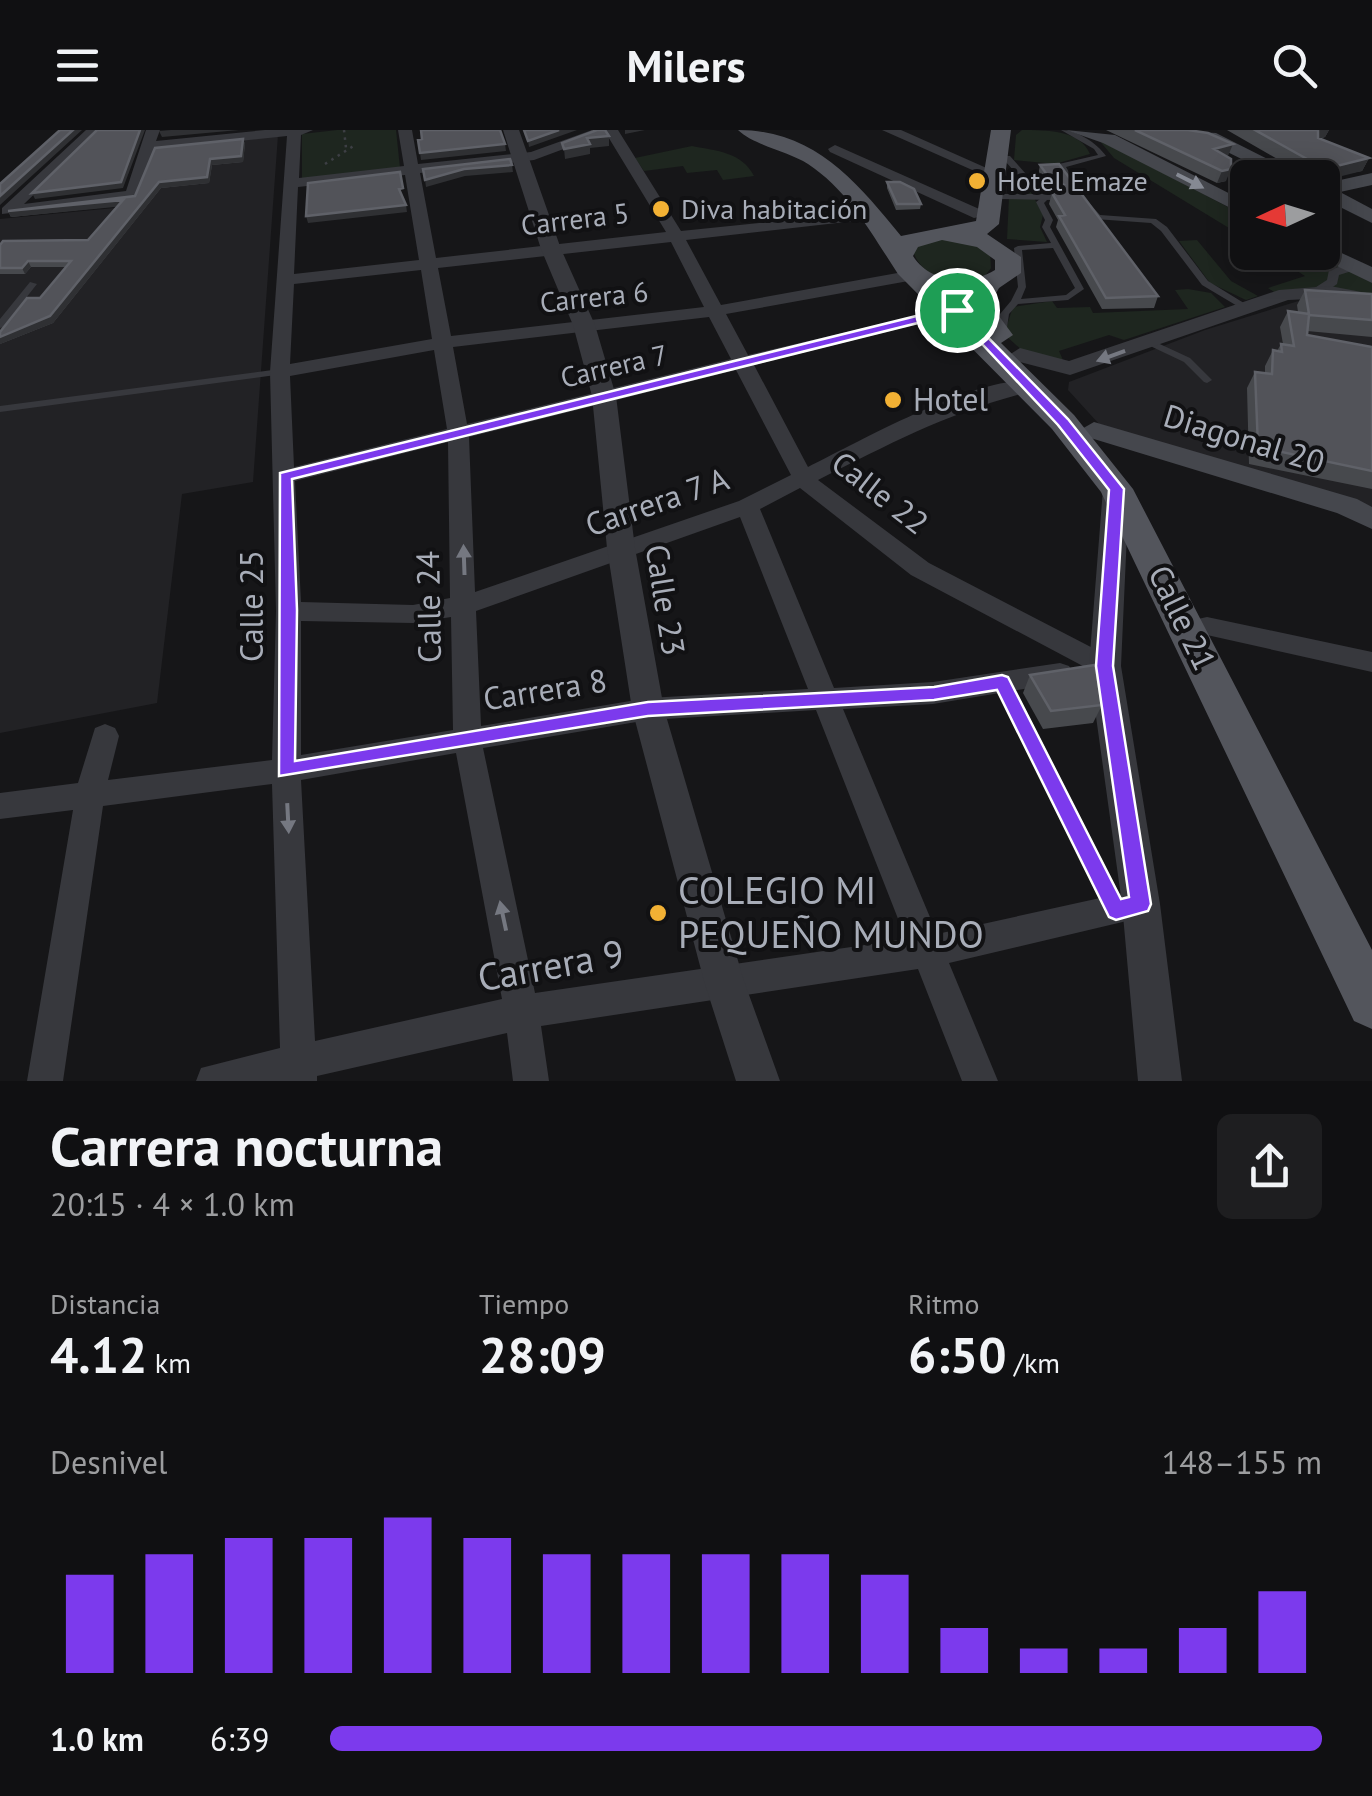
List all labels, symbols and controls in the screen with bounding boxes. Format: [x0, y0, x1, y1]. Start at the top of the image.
text: Milers [627, 36, 745, 94]
icon: menu [50, 38, 105, 93]
icon: search [1267, 38, 1322, 93]
north arrow [1230, 160, 1340, 270]
map controls [1230, 160, 1340, 270]
place label: Hotel Emaze [997, 162, 1148, 199]
marker: Hotel Emaze [966, 170, 988, 192]
one-way arrow [1176, 172, 1205, 189]
place label: Diva habitación [681, 190, 867, 227]
street label: Carrera 5 [519, 194, 631, 243]
marker: Diva habitación [650, 198, 672, 220]
pin [915, 268, 1000, 353]
street label: Carrera 6 [538, 272, 650, 321]
icon: arrive [930, 283, 985, 338]
street label: Carrera 7 [557, 335, 671, 396]
one-way arrow [1095, 349, 1125, 364]
place label: Hotel [913, 378, 988, 420]
marker: Hotel [882, 389, 904, 411]
street label: Diagonal 20 [1159, 394, 1330, 482]
street label: Calle 22 [824, 441, 938, 543]
street label: Carrera 7 A [579, 457, 734, 545]
street label: Calle 23 [636, 541, 695, 658]
one-way arrow [456, 543, 472, 575]
street label: Calle 25 [230, 550, 272, 662]
street label: Calle 24 [406, 551, 450, 663]
street label: Calle 21 [1139, 558, 1226, 677]
street label: Carrera 8 [480, 659, 610, 719]
one-way arrow [280, 803, 296, 835]
place label: COLEGIO MI PEQUEÑO MUNDO [678, 865, 984, 958]
one-way arrow [494, 900, 510, 931]
marker: COLEGIO MI PEQUEÑO MUNDO [647, 902, 669, 924]
street label: Carrera 9 [474, 928, 628, 1001]
text: Carrera nocturna [50, 1110, 443, 1181]
button: share [1217, 1114, 1322, 1219]
text: 20:15 · 4 × 1.0 km [50, 1183, 295, 1225]
text: Distancia [50, 1285, 160, 1322]
text: Tiempo [479, 1285, 569, 1322]
text: Ritmo [908, 1285, 979, 1322]
text: 4.12 [50, 1322, 147, 1387]
text: 28:09 [479, 1322, 606, 1387]
text: 6:50 [908, 1322, 1007, 1387]
text: km [147, 1344, 191, 1381]
text: /km [1007, 1344, 1060, 1381]
text: Desnivel [50, 1441, 167, 1483]
text: 148–155 m [1162, 1441, 1322, 1483]
text: 1.0 km [50, 1718, 144, 1760]
text: 6:39 [210, 1718, 269, 1760]

